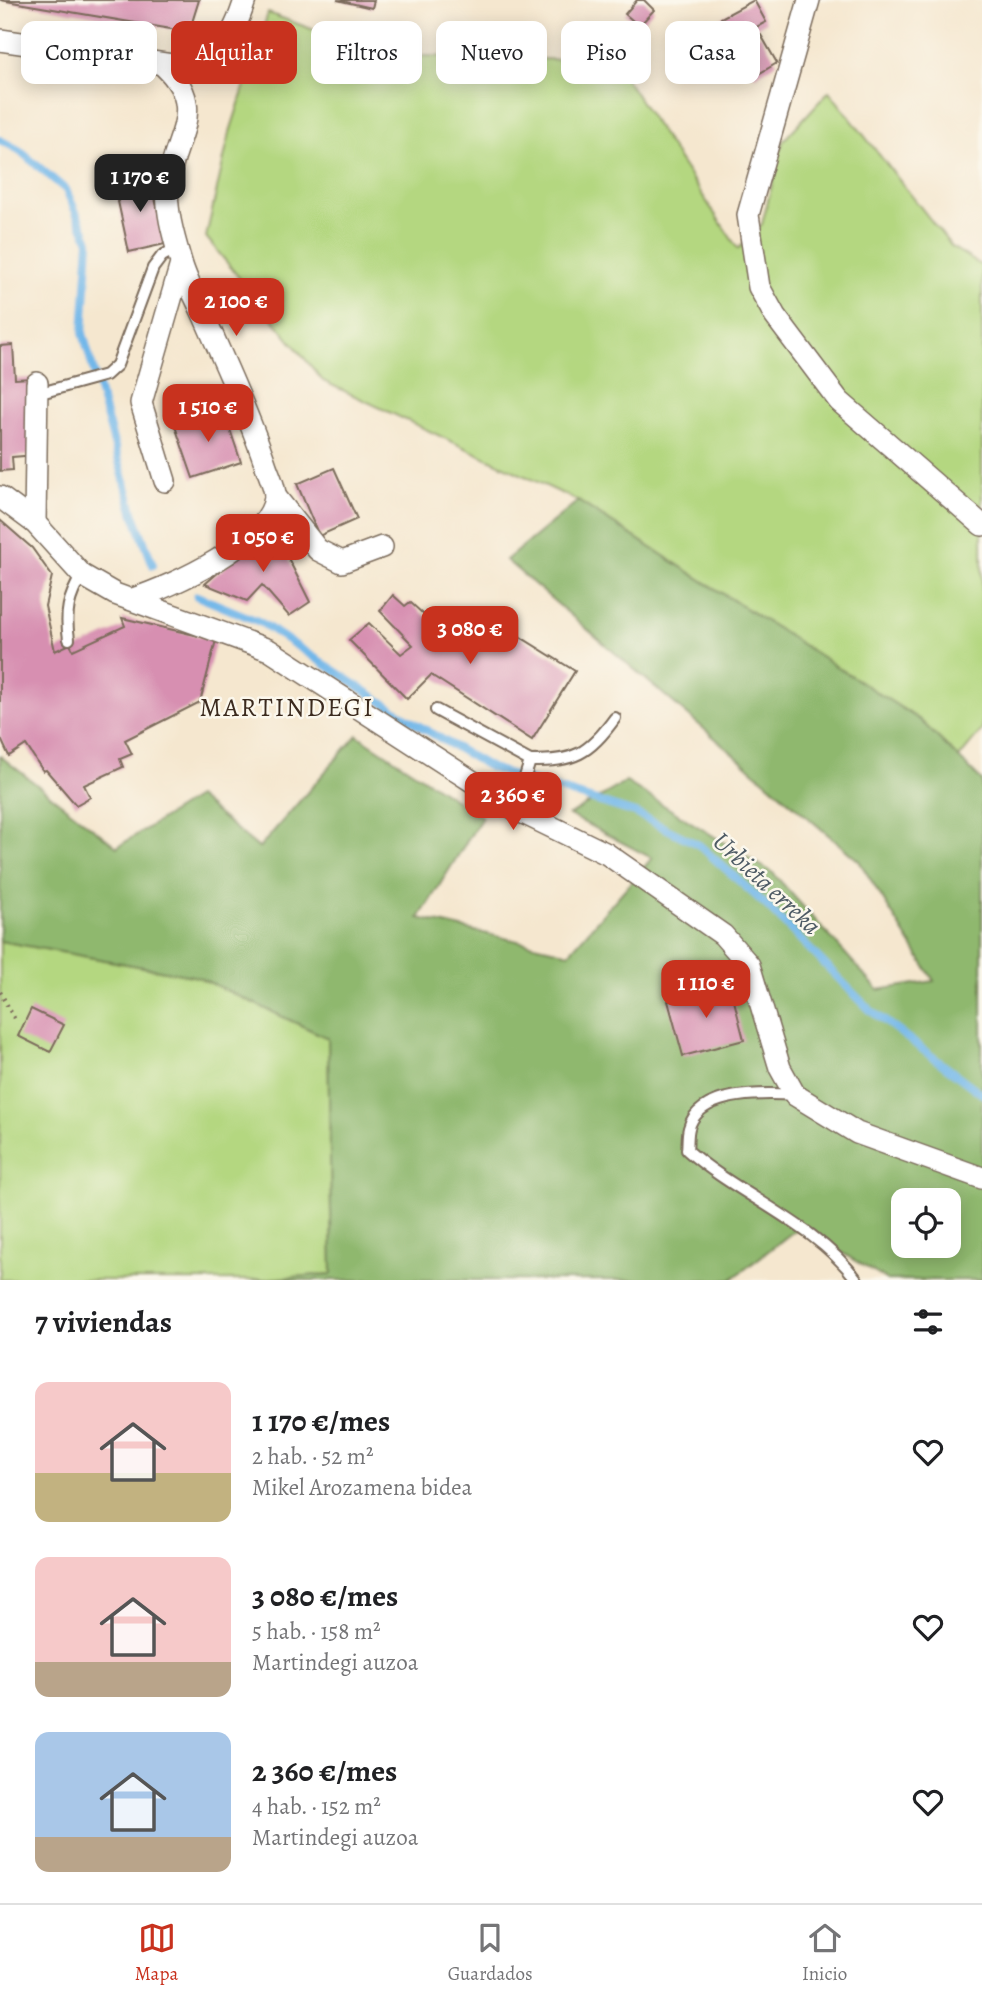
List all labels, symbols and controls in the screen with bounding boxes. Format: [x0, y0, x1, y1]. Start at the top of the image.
chip: Comprar [21, 21, 157, 84]
chip: Alquilar [171, 21, 297, 84]
chip: Filtros [311, 21, 422, 84]
chip: Nuevo [436, 21, 547, 84]
chip: Piso [561, 21, 651, 84]
chip: Casa [665, 21, 760, 84]
pin: 1 170 € [75, 154, 205, 214]
text: 1 170 € [110, 161, 170, 192]
pin: 2 100 € [171, 278, 301, 338]
text: 2 100 € [204, 285, 268, 316]
pin: 1 510 € [143, 384, 273, 444]
text: 1 510 € [178, 391, 238, 422]
pin: 1 050 € [198, 514, 328, 574]
text: 1 050 € [232, 521, 294, 552]
pin: 3 080 € [405, 606, 535, 666]
text: 3 080 € [437, 613, 503, 644]
district label: MARTINDEGI [199, 690, 375, 725]
pin: 2 360 € [448, 772, 578, 832]
text: 2 360 € [481, 779, 545, 810]
water label: Urbieta erreka [705, 824, 829, 943]
pin: 1 110 € [641, 960, 771, 1020]
text: 1 110 € [677, 967, 735, 998]
map controls [891, 1188, 961, 1258]
button: locate [891, 1188, 961, 1258]
text: 7 viviendas [35, 1302, 172, 1342]
icon: filters [909, 1303, 947, 1341]
text: 1 170 €/mes [252, 1401, 390, 1441]
icon: home [91, 1410, 175, 1494]
icon: heart [909, 1433, 947, 1471]
text: 2 hab. · 52 m² [252, 1441, 374, 1472]
text: Mikel Arozamena bidea [252, 1472, 472, 1503]
text: 3 080 €/mes [252, 1576, 398, 1616]
icon: home [91, 1585, 175, 1669]
icon: heart [909, 1608, 947, 1646]
text: 5 hab. · 158 m² [252, 1616, 381, 1647]
text: Martindegi auzoa [252, 1647, 418, 1678]
text: 2 360 €/mes [252, 1751, 397, 1791]
icon: home [91, 1760, 175, 1844]
icon: heart [909, 1783, 947, 1821]
text: 4 hab. · 152 m² [252, 1791, 381, 1822]
text: Martindegi auzoa [252, 1822, 418, 1853]
tab: Mapa [135, 1919, 178, 1987]
tab: Guardados [448, 1919, 533, 1987]
tab: Inicio [802, 1919, 847, 1987]

